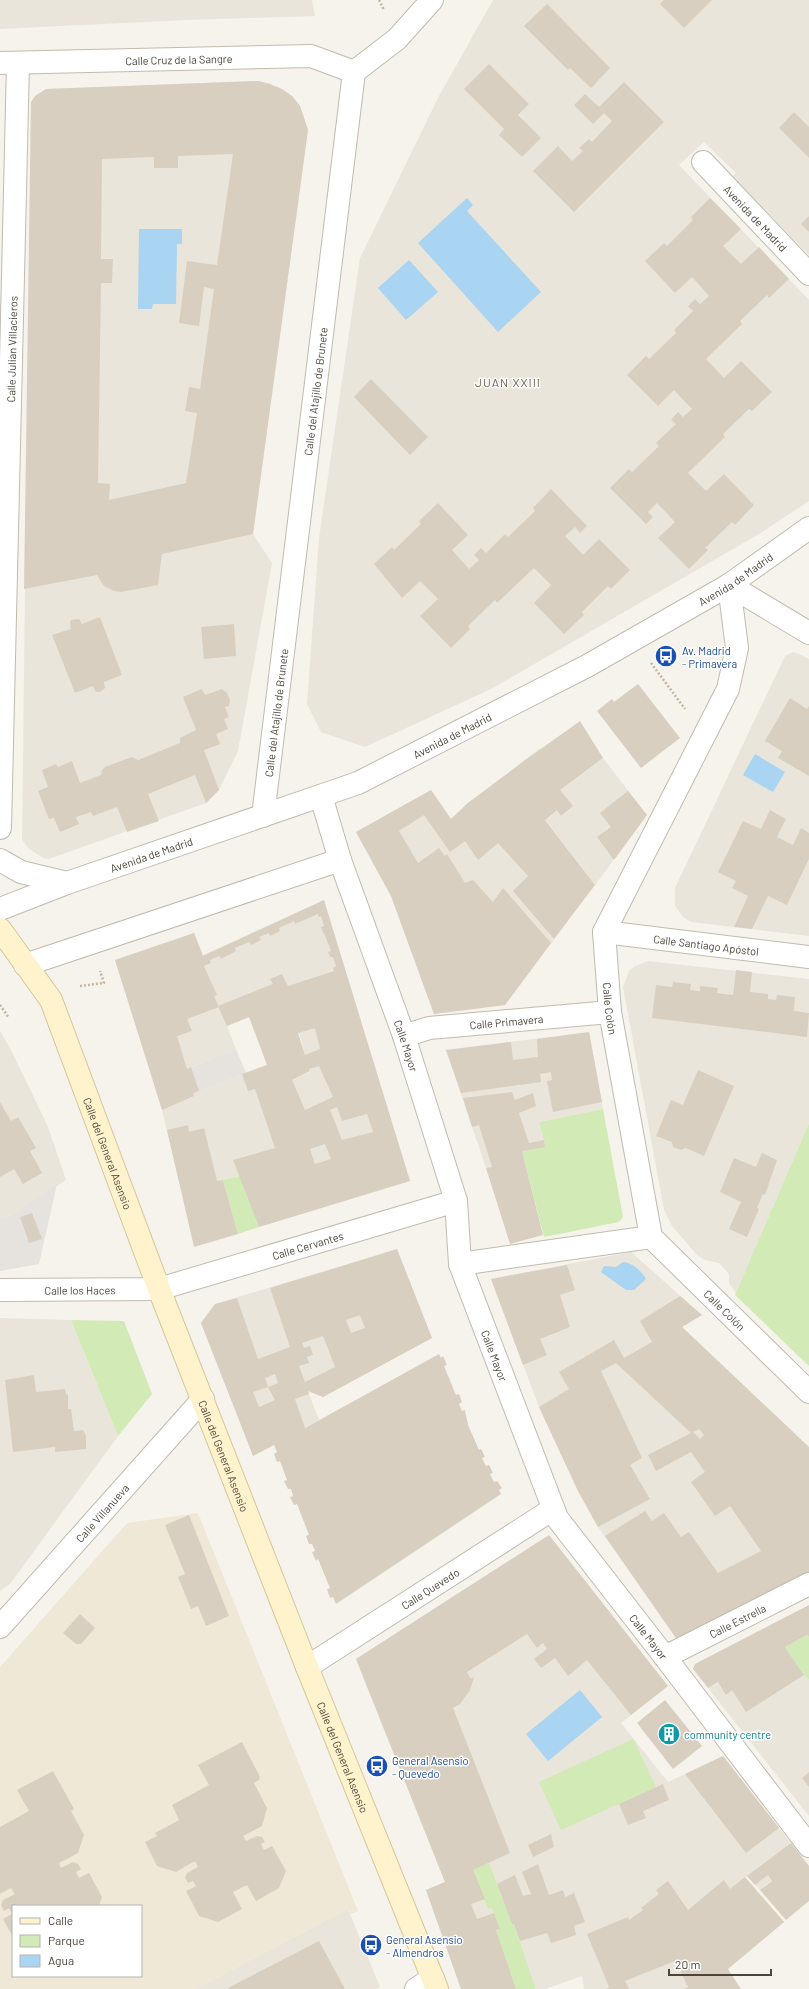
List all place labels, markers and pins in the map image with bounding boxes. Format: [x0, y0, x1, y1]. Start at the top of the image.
bus stop icon: Av. Madrid - Primavera [653, 643, 679, 669]
place label: Av. Madrid - Primavera [682, 644, 737, 670]
building icon: community centre [656, 1721, 682, 1747]
place label: community centre [684, 1728, 771, 1741]
bus stop icon: General Asensio - Quevedo [364, 1753, 390, 1779]
place label: General Asensio - Quevedo [392, 1754, 469, 1780]
bus stop icon: General Asensio - Almendros [358, 1932, 384, 1958]
place label: General Asensio - Almendros [386, 1933, 463, 1959]

